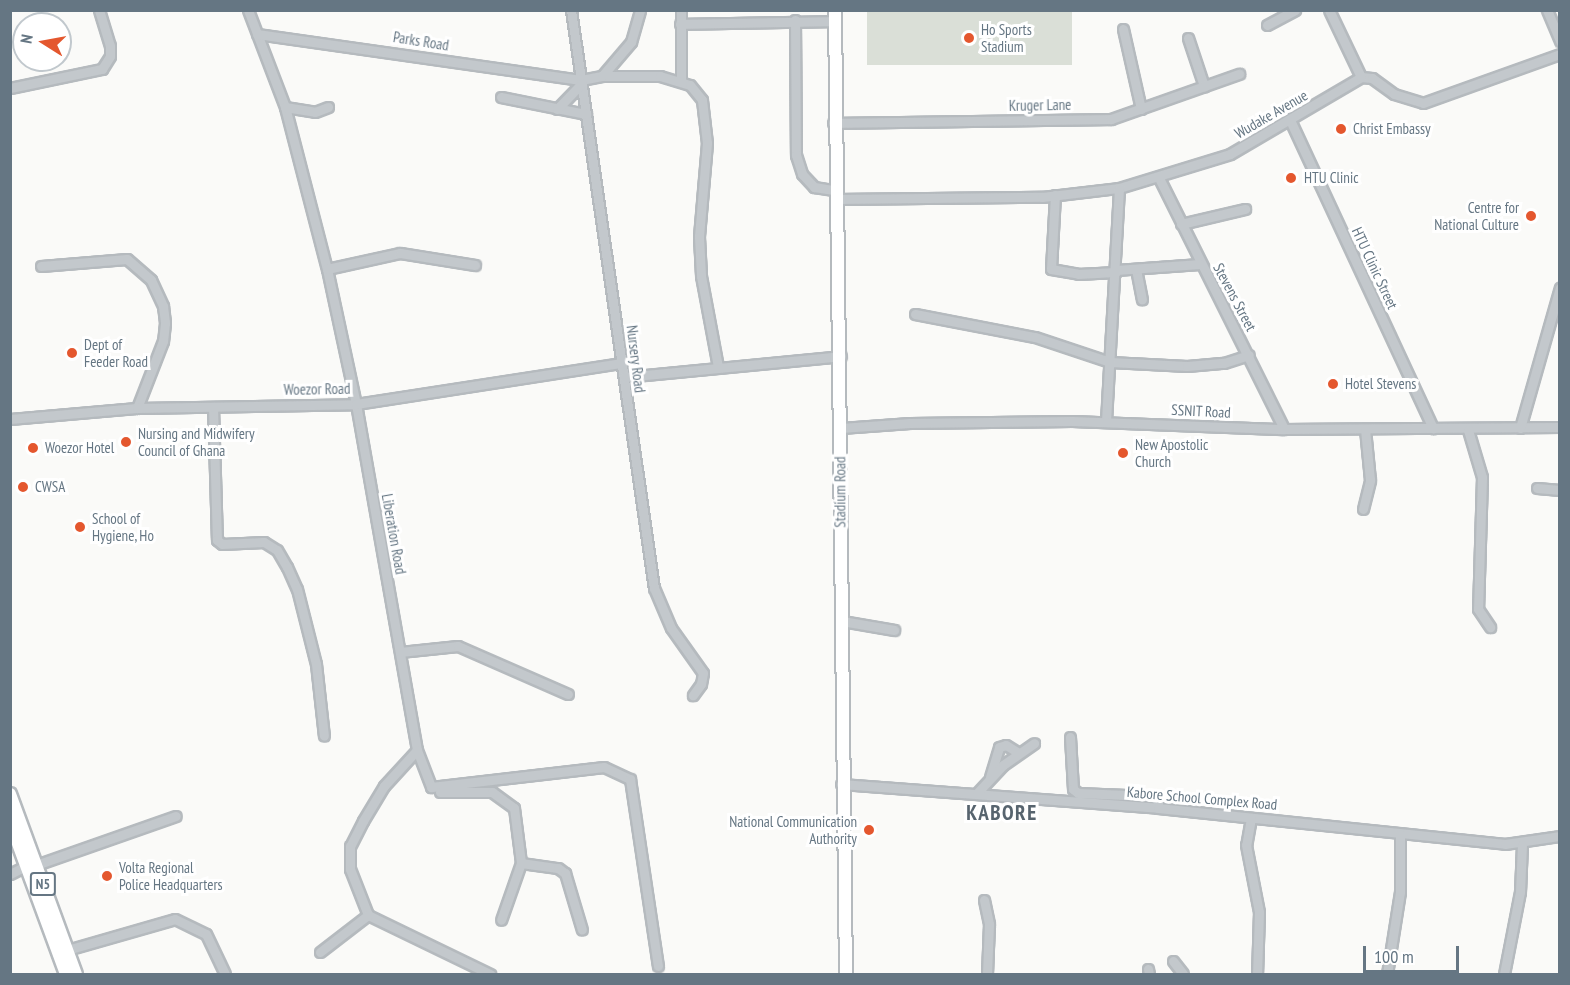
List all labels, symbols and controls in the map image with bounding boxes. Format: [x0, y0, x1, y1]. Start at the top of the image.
north arrow [12, 12, 72, 72]
place label: Ho Sports Stadium [981, 20, 1032, 55]
street label: Parks Road [392, 28, 450, 54]
marker: Ho Sports Stadium [962, 31, 976, 45]
text: N [16, 33, 37, 45]
street label: Wudake Avenue [1231, 86, 1311, 142]
street label: Kruger Lane [1009, 95, 1071, 115]
place label: Christ Embassy [1353, 120, 1431, 138]
marker: Christ Embassy [1334, 122, 1348, 136]
marker: HTU Clinic [1282, 169, 1300, 187]
place label: HTU Clinic [1304, 169, 1359, 187]
place label: Centre for National Culture [1434, 198, 1519, 233]
marker: Centre for National Culture [1524, 209, 1538, 223]
street label: HTU Clinic Street [1348, 224, 1402, 312]
street label: Stevens Street [1210, 260, 1260, 334]
street label: Nursery Road [623, 324, 649, 394]
place label: Dept of Feeder Road [84, 335, 148, 370]
marker: Dept of Feeder Road [65, 346, 79, 360]
place label: Hotel Stevens [1345, 375, 1416, 393]
marker: Hotel Stevens [1326, 377, 1340, 391]
street label: Woezor Road [284, 379, 350, 399]
street label: SSNIT Road [1171, 400, 1231, 422]
place label: Nursing and Midwifery Council of Ghana [138, 424, 255, 459]
marker: Nursing and Midwifery Council of Ghana [119, 435, 133, 449]
place label: New Apostolic Church [1135, 435, 1209, 470]
place label: Woezor Hotel [45, 439, 114, 457]
marker: Woezor Hotel [26, 441, 40, 455]
marker: New Apostolic Church [1116, 446, 1130, 460]
street label: Stadium Road [831, 456, 849, 528]
place label: CWSA [35, 478, 65, 496]
marker: CWSA [16, 480, 30, 494]
street label: Liberation Road [378, 492, 410, 576]
place label: School of Hygiene, Ho [92, 509, 155, 544]
marker: School of Hygiene, Ho [73, 520, 87, 534]
street label: Kabore School Complex Road [1126, 782, 1278, 814]
district label: KABORE [966, 800, 1038, 826]
place label: National Communication Authority [729, 812, 857, 847]
marker: National Communication Authority [862, 823, 876, 837]
place label: Volta Regional Police Headquarters [119, 858, 223, 893]
marker: Volta Regional Police Headquarters [100, 869, 114, 883]
road number: N5 [30, 873, 57, 895]
scale bar [1366, 934, 1462, 972]
text: 100 m [1374, 945, 1414, 968]

